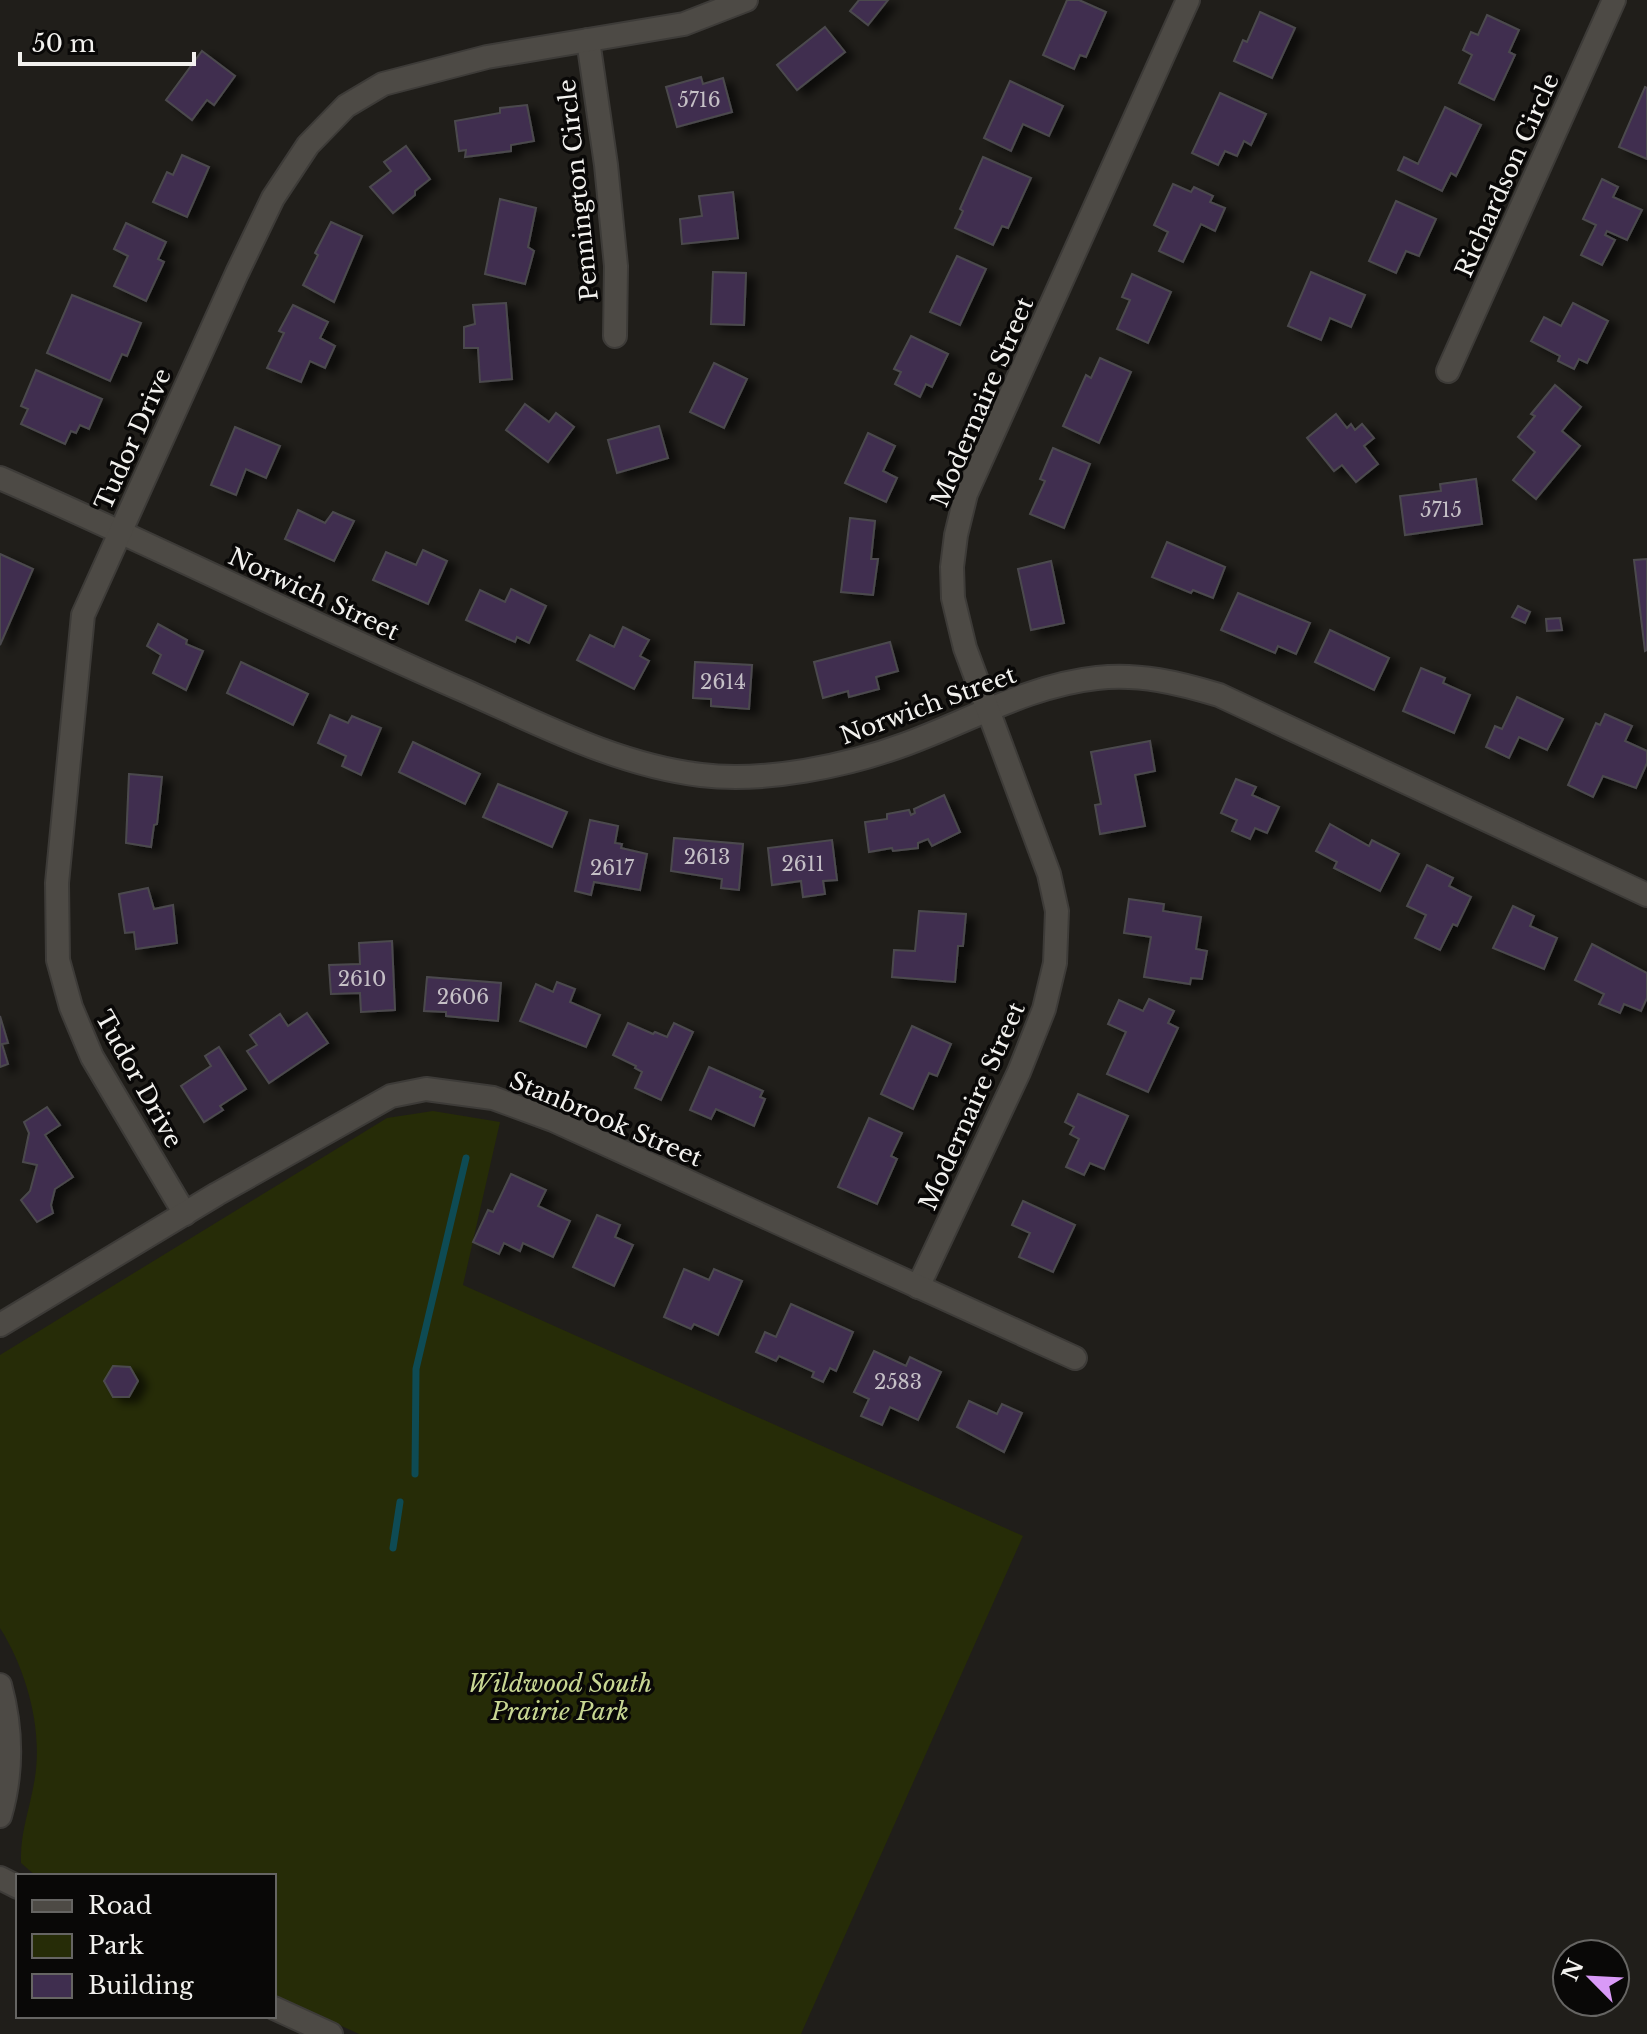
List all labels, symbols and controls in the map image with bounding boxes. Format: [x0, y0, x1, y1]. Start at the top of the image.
scale bar [20, 16, 194, 66]
text: 50 m [32, 29, 96, 58]
street label: Richardson Circle [1449, 69, 1565, 281]
street label: Pennington Circle [552, 78, 604, 302]
house number: 5716 [677, 88, 721, 112]
street label: Modernaire Street [925, 293, 1039, 511]
street label: Tudor Drive [89, 364, 177, 514]
house number: 5715 [1420, 498, 1462, 522]
street label: Norwich Street [224, 542, 404, 646]
street label: Norwich Street [836, 660, 1020, 750]
house number: 2614 [700, 670, 746, 694]
house number: 2613 [684, 845, 730, 869]
house number: 2611 [781, 852, 825, 876]
house number: 2617 [590, 856, 635, 880]
house number: 2610 [338, 967, 386, 991]
house number: 2606 [437, 985, 489, 1009]
street label: Modernaire Street [913, 997, 1031, 1215]
street label: Tudor Drive [89, 1005, 189, 1153]
street label: Stanbrook Street [505, 1065, 707, 1173]
house number: 2583 [874, 1370, 922, 1394]
park label: Wildwood South Prairie Park [468, 1669, 652, 1726]
legend [16, 1874, 276, 2018]
text: Road [88, 1891, 152, 1920]
text: Park [88, 1931, 144, 1960]
north arrow [1551, 1938, 1631, 2018]
text: N [1557, 1955, 1590, 1985]
text: Building [88, 1971, 194, 2000]

